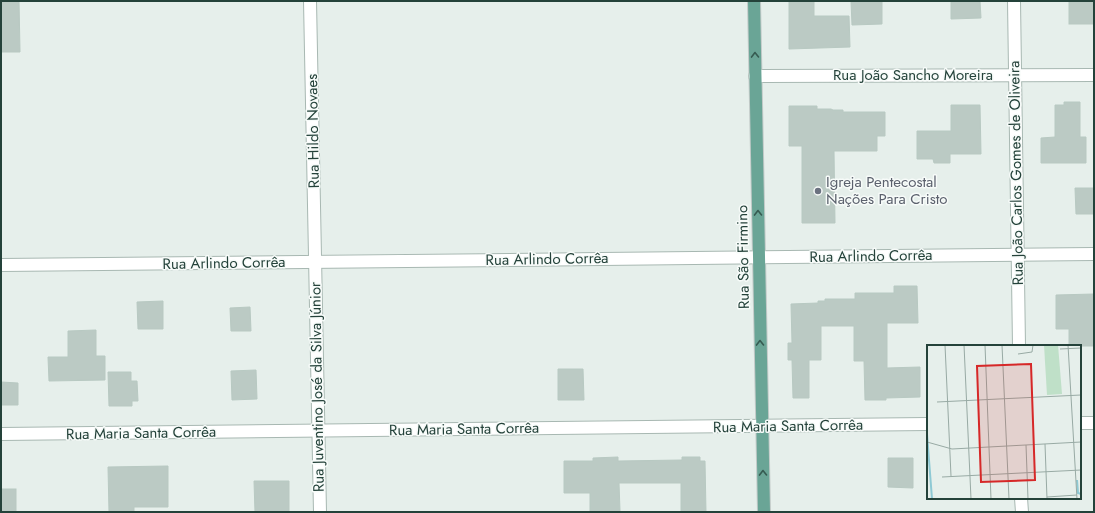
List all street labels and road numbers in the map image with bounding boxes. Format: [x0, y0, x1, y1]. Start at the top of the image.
street label: Rua João Carlos Gomes de Oliveira [1003, 60, 1029, 286]
street label: Rua João Sancho Moreira [833, 64, 993, 86]
street label: Rua Hildo Novaes [301, 74, 325, 188]
street label: Rua São Firmino [731, 205, 755, 309]
street label: Rua Arlindo Corrêa [809, 244, 933, 268]
street label: Rua Arlindo Corrêa [485, 247, 609, 271]
street label: Rua Arlindo Corrêa [162, 251, 286, 275]
street label: Rua Juventino José da Silva Júnior [304, 281, 330, 492]
street label: Rua Maria Santa Corrêa [713, 414, 863, 438]
street label: Rua Maria Santa Corrêa [389, 417, 539, 441]
street label: Rua Maria Santa Corrêa [66, 421, 216, 445]

